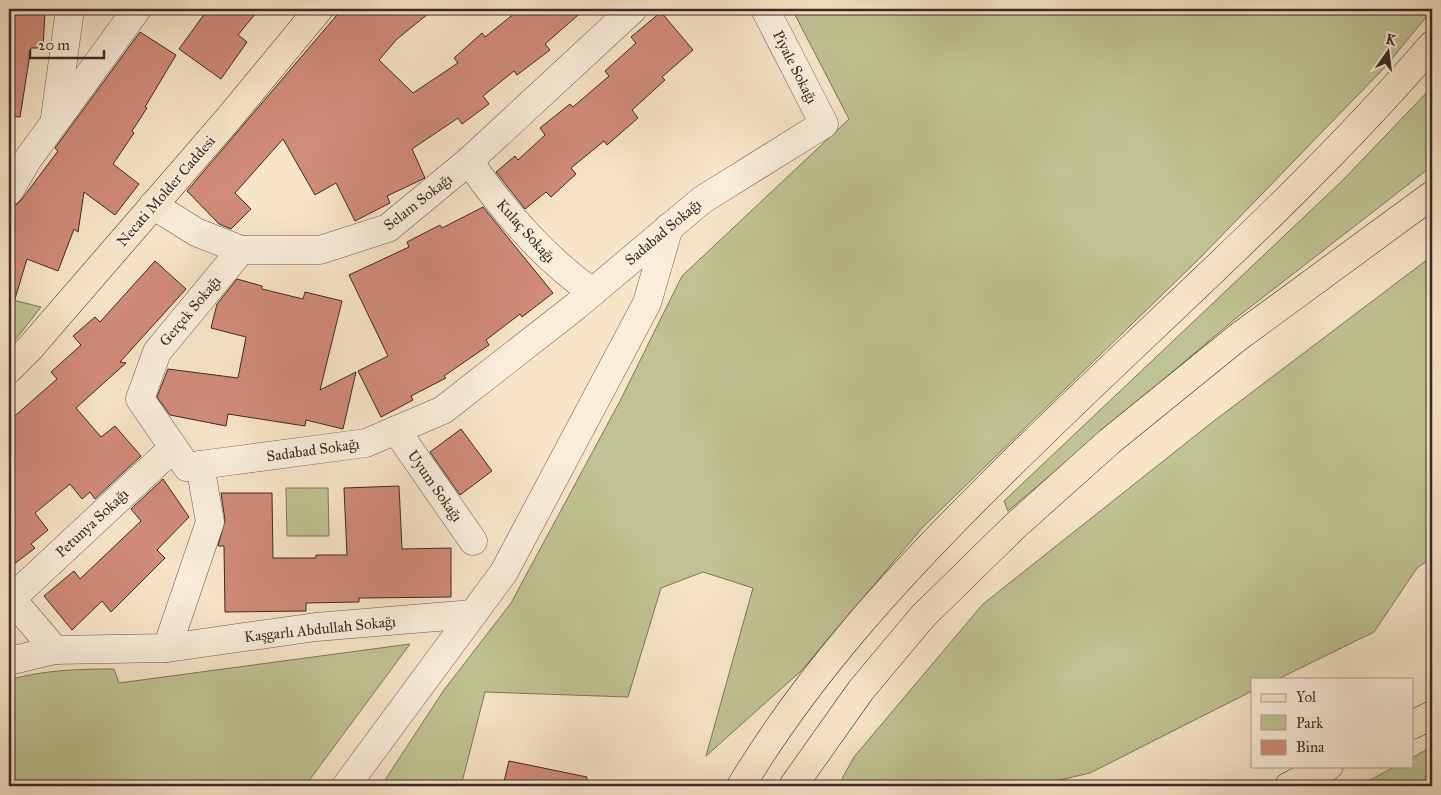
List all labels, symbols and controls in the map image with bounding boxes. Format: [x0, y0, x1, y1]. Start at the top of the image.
street label: Piyale Sokağı [769, 27, 821, 107]
scale bar [30, 28, 104, 60]
north arrow [1364, 28, 1414, 78]
text: K [1384, 30, 1399, 50]
text: 20 m [38, 36, 70, 54]
street label: Necati Molder Caddesi [113, 132, 219, 250]
street label: Selam Sokağı [380, 170, 456, 234]
street label: Sadabad Sokağı [621, 195, 705, 269]
street label: Kulaç Sokağı [493, 196, 559, 266]
street label: Gerçek Sokağı [155, 272, 225, 350]
street label: Sadabad Sokağı [265, 435, 361, 465]
street label: Uyum Sokağı [404, 447, 466, 525]
street label: Petunya Sokağı [52, 485, 132, 561]
street label: Kaşgarlı Abdullah Sokağı [243, 612, 397, 646]
legend [1251, 678, 1414, 768]
text: Yol [1296, 688, 1317, 706]
text: Park [1296, 714, 1323, 732]
text: Bina [1296, 738, 1325, 756]

